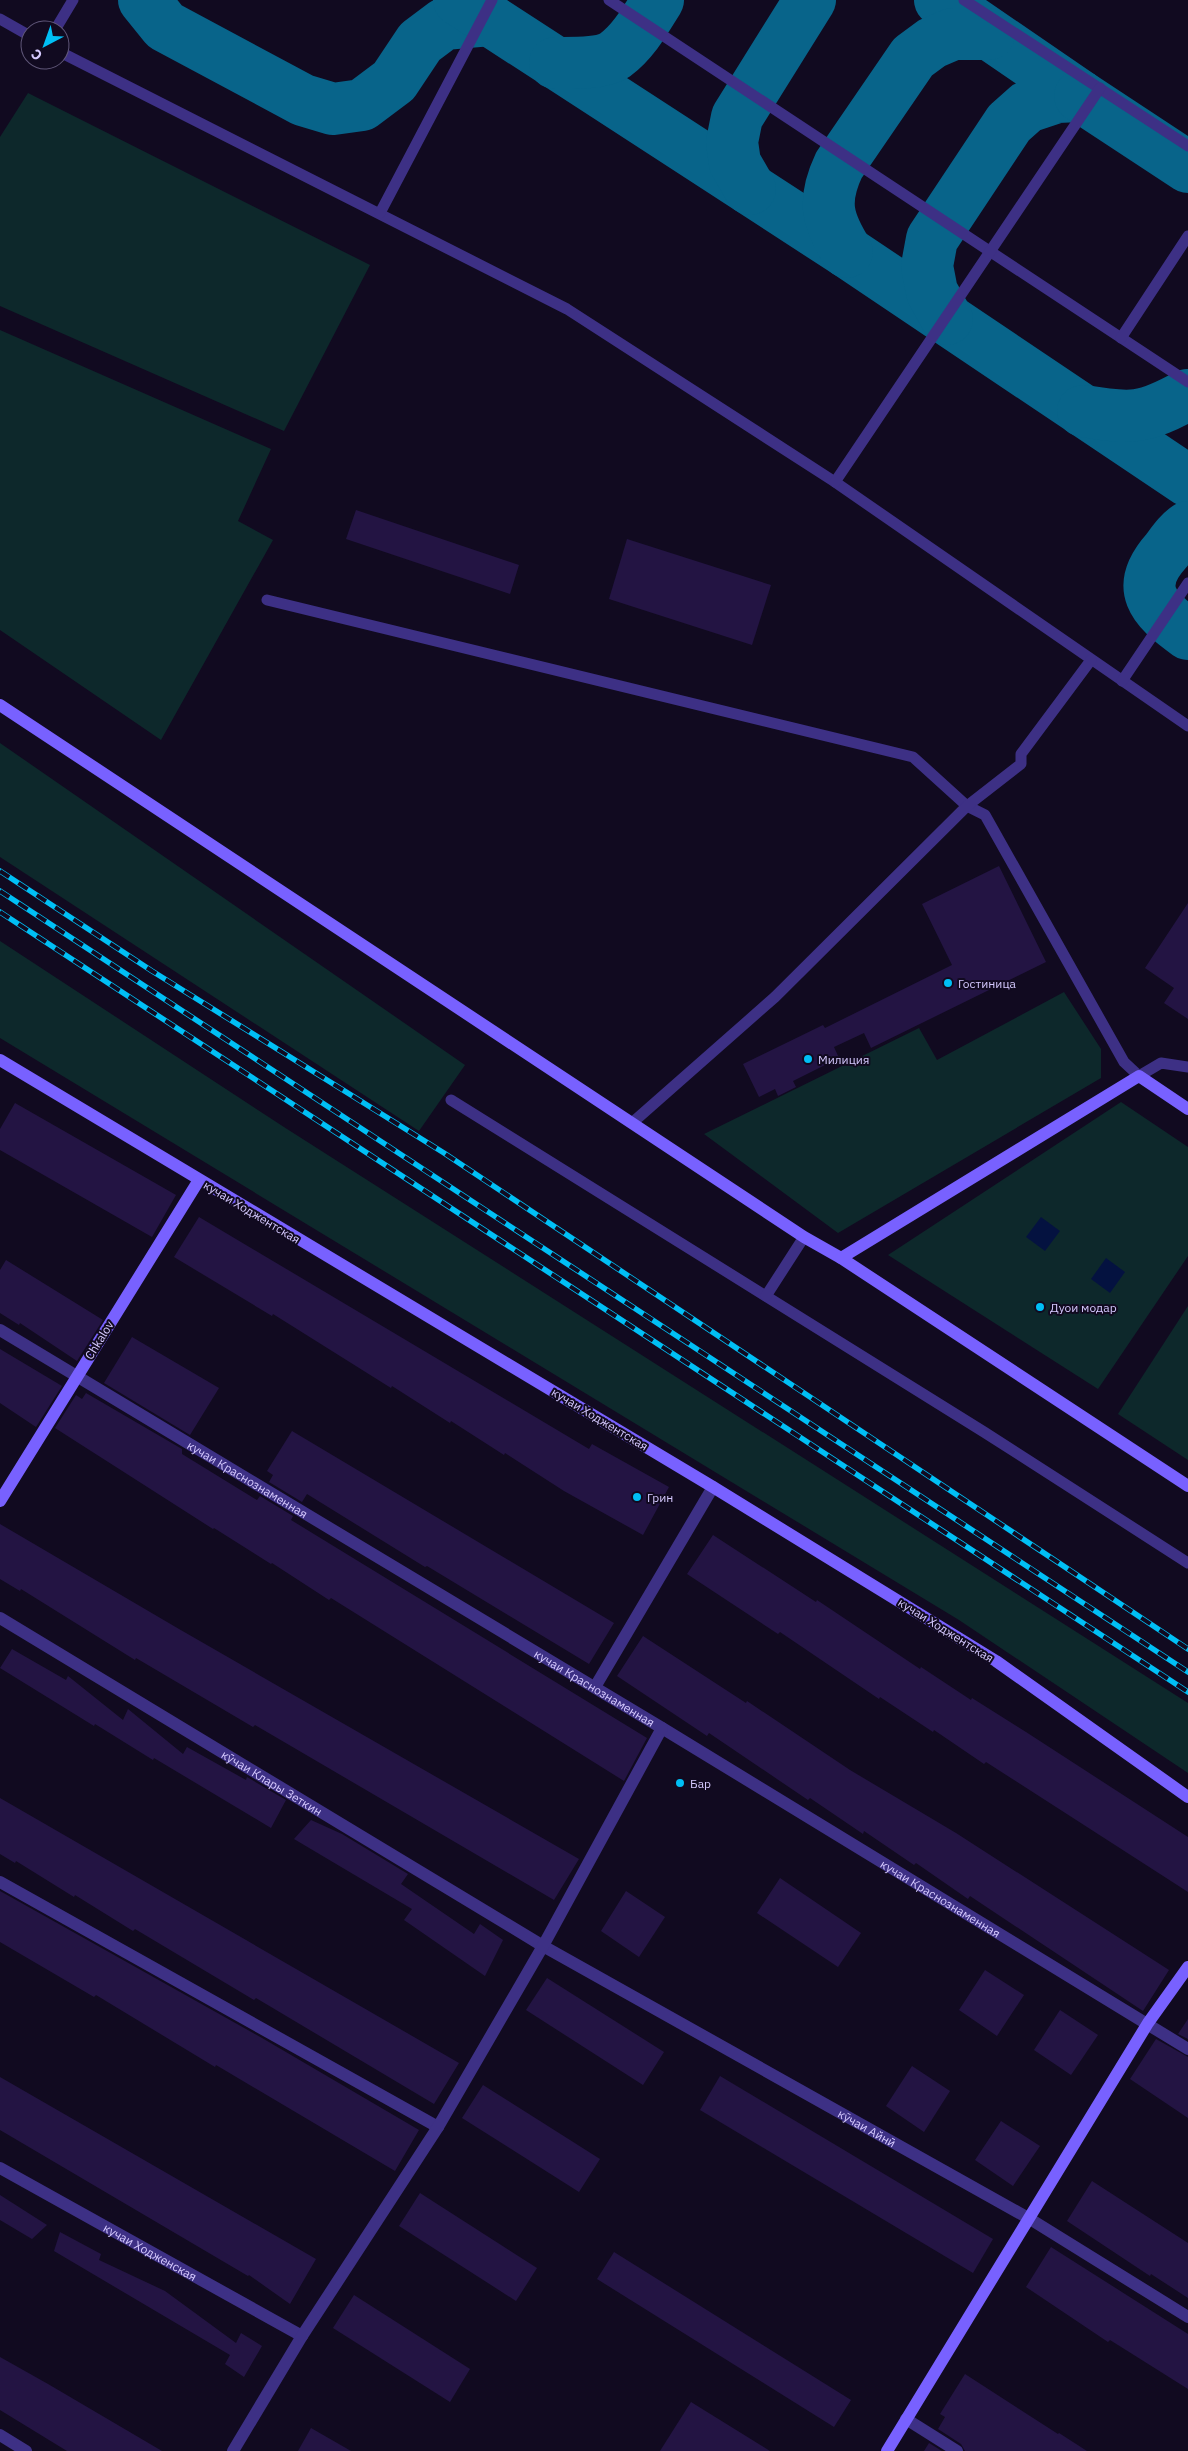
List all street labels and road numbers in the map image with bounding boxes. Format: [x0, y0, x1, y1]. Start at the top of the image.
street label: кучаи Ходжентская [201, 1177, 303, 1247]
street label: Chkalov [81, 1318, 117, 1362]
street label: кучаи Ходжентская [549, 1384, 651, 1454]
street label: кучаи Краснознаменная [185, 1437, 311, 1521]
street label: кучаи Ходжентская [895, 1595, 997, 1665]
street label: кучаи Краснознаменная [532, 1646, 658, 1730]
street label: кӯчаи Клары Зеткин [219, 1746, 325, 1819]
street label: кучаи Краснознаменная [878, 1856, 1004, 1940]
street label: кӯчаи Айнӣ [835, 2105, 899, 2150]
street label: кучаи Ходженская [101, 2220, 200, 2284]

